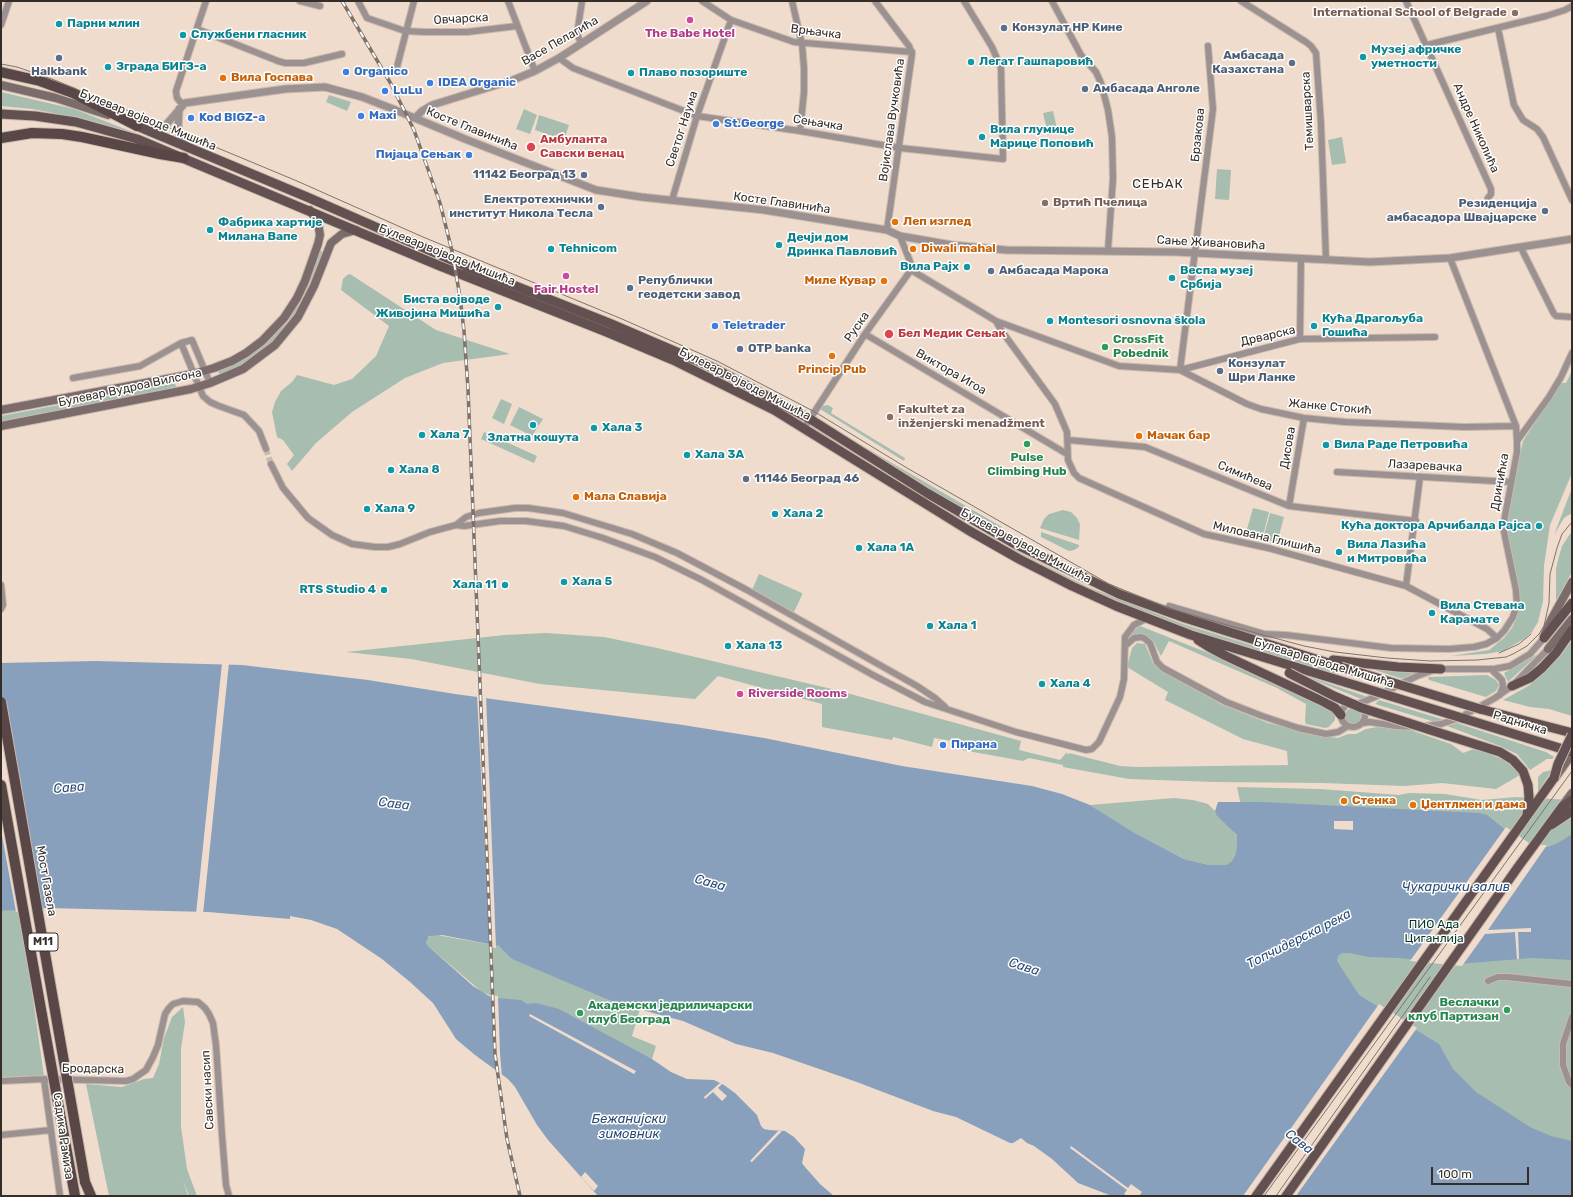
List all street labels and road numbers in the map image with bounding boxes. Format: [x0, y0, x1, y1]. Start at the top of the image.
street label: Овчарска [433, 10, 489, 28]
street label: Васе Пелагића [519, 13, 601, 69]
street label: Врњачка [790, 22, 842, 42]
street label: Војислава Вучковића [876, 58, 908, 182]
street label: Темишварска [1299, 71, 1317, 151]
street label: Андре Николића [1450, 81, 1502, 175]
street label: Булевар војводе Мишића [78, 86, 218, 154]
street label: Светог Наума [663, 89, 701, 169]
street label: Косте Главинића [424, 104, 520, 154]
street label: Брзакова [1188, 107, 1208, 163]
street label: Сењачка [792, 112, 844, 134]
street label: Косте Главинића [733, 189, 831, 217]
street label: Булевар војводе Мишића [377, 221, 517, 289]
street label: Сање Живановића [1156, 233, 1266, 253]
street label: Руска [841, 309, 873, 345]
street label: Дрварска [1239, 323, 1297, 349]
street label: Булевар војводе Мишића [677, 344, 813, 424]
street label: Виктора Игоа [913, 346, 989, 398]
street label: Булевар Вудроа Вилсона [57, 366, 203, 410]
street label: Жанке Стокић [1288, 396, 1372, 418]
street label: Дисова [1277, 426, 1299, 470]
street label: Дринићка [1488, 452, 1512, 512]
street label: Лазаревачка [1387, 457, 1463, 475]
street label: Симићева [1215, 458, 1275, 494]
street label: Булевар војводе Мишића [958, 505, 1094, 587]
street label: Милована Глишића [1211, 519, 1323, 557]
street label: Булевар војводе Мишића [1252, 635, 1396, 691]
street label: Радничка [1491, 708, 1549, 738]
street label: Мост Газела [33, 845, 59, 917]
road number: M11 [28, 933, 58, 951]
street label: Савски насип [199, 1050, 217, 1130]
street label: Бродарска [62, 1061, 124, 1077]
street label: Садика Рамиза [50, 1092, 76, 1180]

